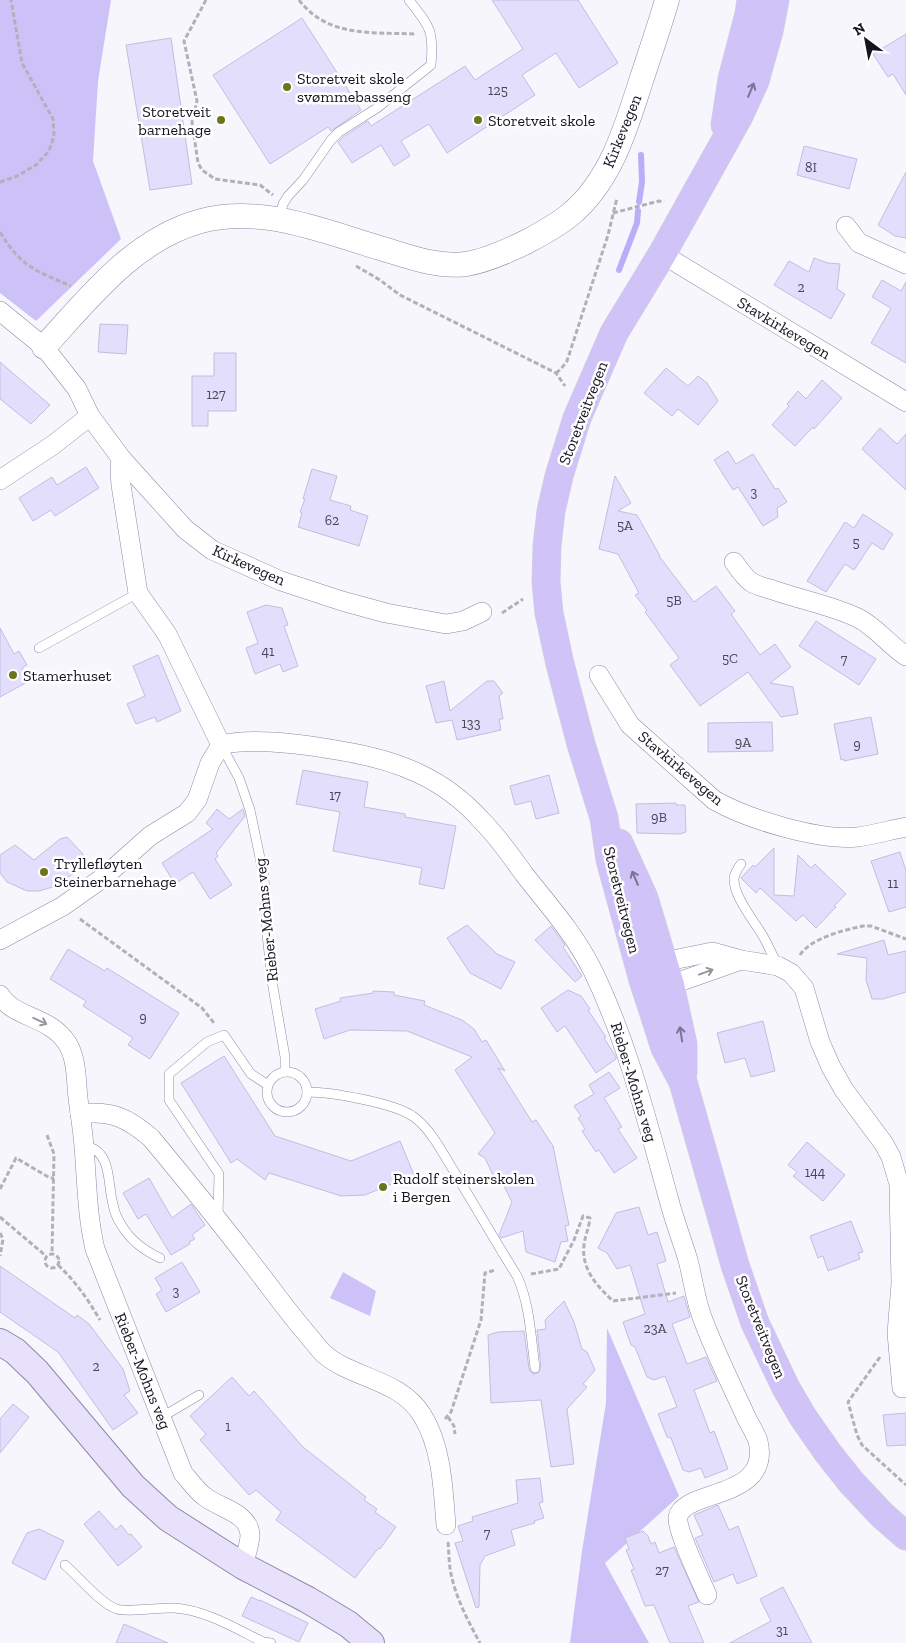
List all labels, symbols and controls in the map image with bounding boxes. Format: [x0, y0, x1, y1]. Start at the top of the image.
north arrow [841, 15, 891, 65]
text: N [850, 19, 869, 39]
place label: Storetveit skole svømmebasseng [297, 69, 411, 106]
marker: Storetveit skole svømmebasseng [281, 81, 293, 93]
house number: 125 [488, 82, 508, 99]
one-way arrow [746, 83, 756, 98]
street label: Kirkevegen [599, 91, 646, 170]
place label: Storetveit barnehage [137, 102, 211, 139]
place label: Storetveit skole [488, 111, 595, 130]
marker: Storetveit barnehage [215, 114, 227, 126]
marker: Storetveit skole [472, 114, 484, 126]
house number: 8I [805, 159, 817, 176]
house number: 2 [797, 279, 805, 296]
street label: Stavkirkevegen [734, 293, 835, 364]
street label: Storetveitvegen [555, 358, 612, 468]
house number: 127 [206, 386, 226, 403]
house number: 3 [751, 484, 758, 501]
house number: 62 [325, 512, 339, 529]
house number: 5A [617, 517, 634, 534]
house number: 5 [852, 534, 860, 551]
street label: Kirkevegen [210, 541, 289, 590]
house number: 5B [666, 592, 682, 609]
house number: 41 [262, 643, 275, 660]
house number: 5C [722, 650, 738, 667]
house number: 7 [841, 651, 848, 668]
place label: Stamerhuset [23, 666, 112, 685]
marker: Stamerhuset [7, 669, 19, 681]
house number: 133 [461, 715, 481, 732]
street label: Stavkirkevegen [635, 727, 728, 810]
house number: 9A [735, 734, 752, 751]
house number: 9 [853, 736, 861, 753]
house number: 17 [329, 787, 341, 804]
house number: 9B [651, 809, 667, 826]
street label: Storetveitvegen [600, 845, 645, 956]
place label: Tryllefløyten Steinerbarnehage [54, 854, 177, 891]
street label: Rieber-Mohns veg [250, 857, 282, 983]
marker: Tryllefløyten Steinerbarnehage [38, 866, 50, 878]
one-way arrow [630, 871, 639, 886]
house number: 11 [888, 875, 899, 892]
one-way arrow [698, 967, 714, 976]
house number: 9 [139, 1009, 147, 1026]
one-way arrow [33, 1016, 48, 1026]
street label: Rieber-Mohns veg [607, 1020, 661, 1144]
one-way arrow [676, 1026, 686, 1042]
house number: 144 [805, 1164, 826, 1181]
place label: Rudolf steinerskolen i Bergen [393, 1169, 535, 1206]
marker: Rudolf steinerskolen i Bergen [377, 1181, 389, 1193]
street label: Storetveitvegen [732, 1273, 791, 1382]
house number: 3 [173, 1283, 180, 1300]
street label: Rieber-Mohns veg [111, 1310, 175, 1432]
house number: 23A [643, 1320, 667, 1337]
house number: 2 [92, 1358, 100, 1375]
house number: 1 [225, 1418, 231, 1435]
house number: 7 [484, 1525, 491, 1542]
house number: 27 [655, 1562, 669, 1579]
house number: 31 [776, 1622, 789, 1639]

